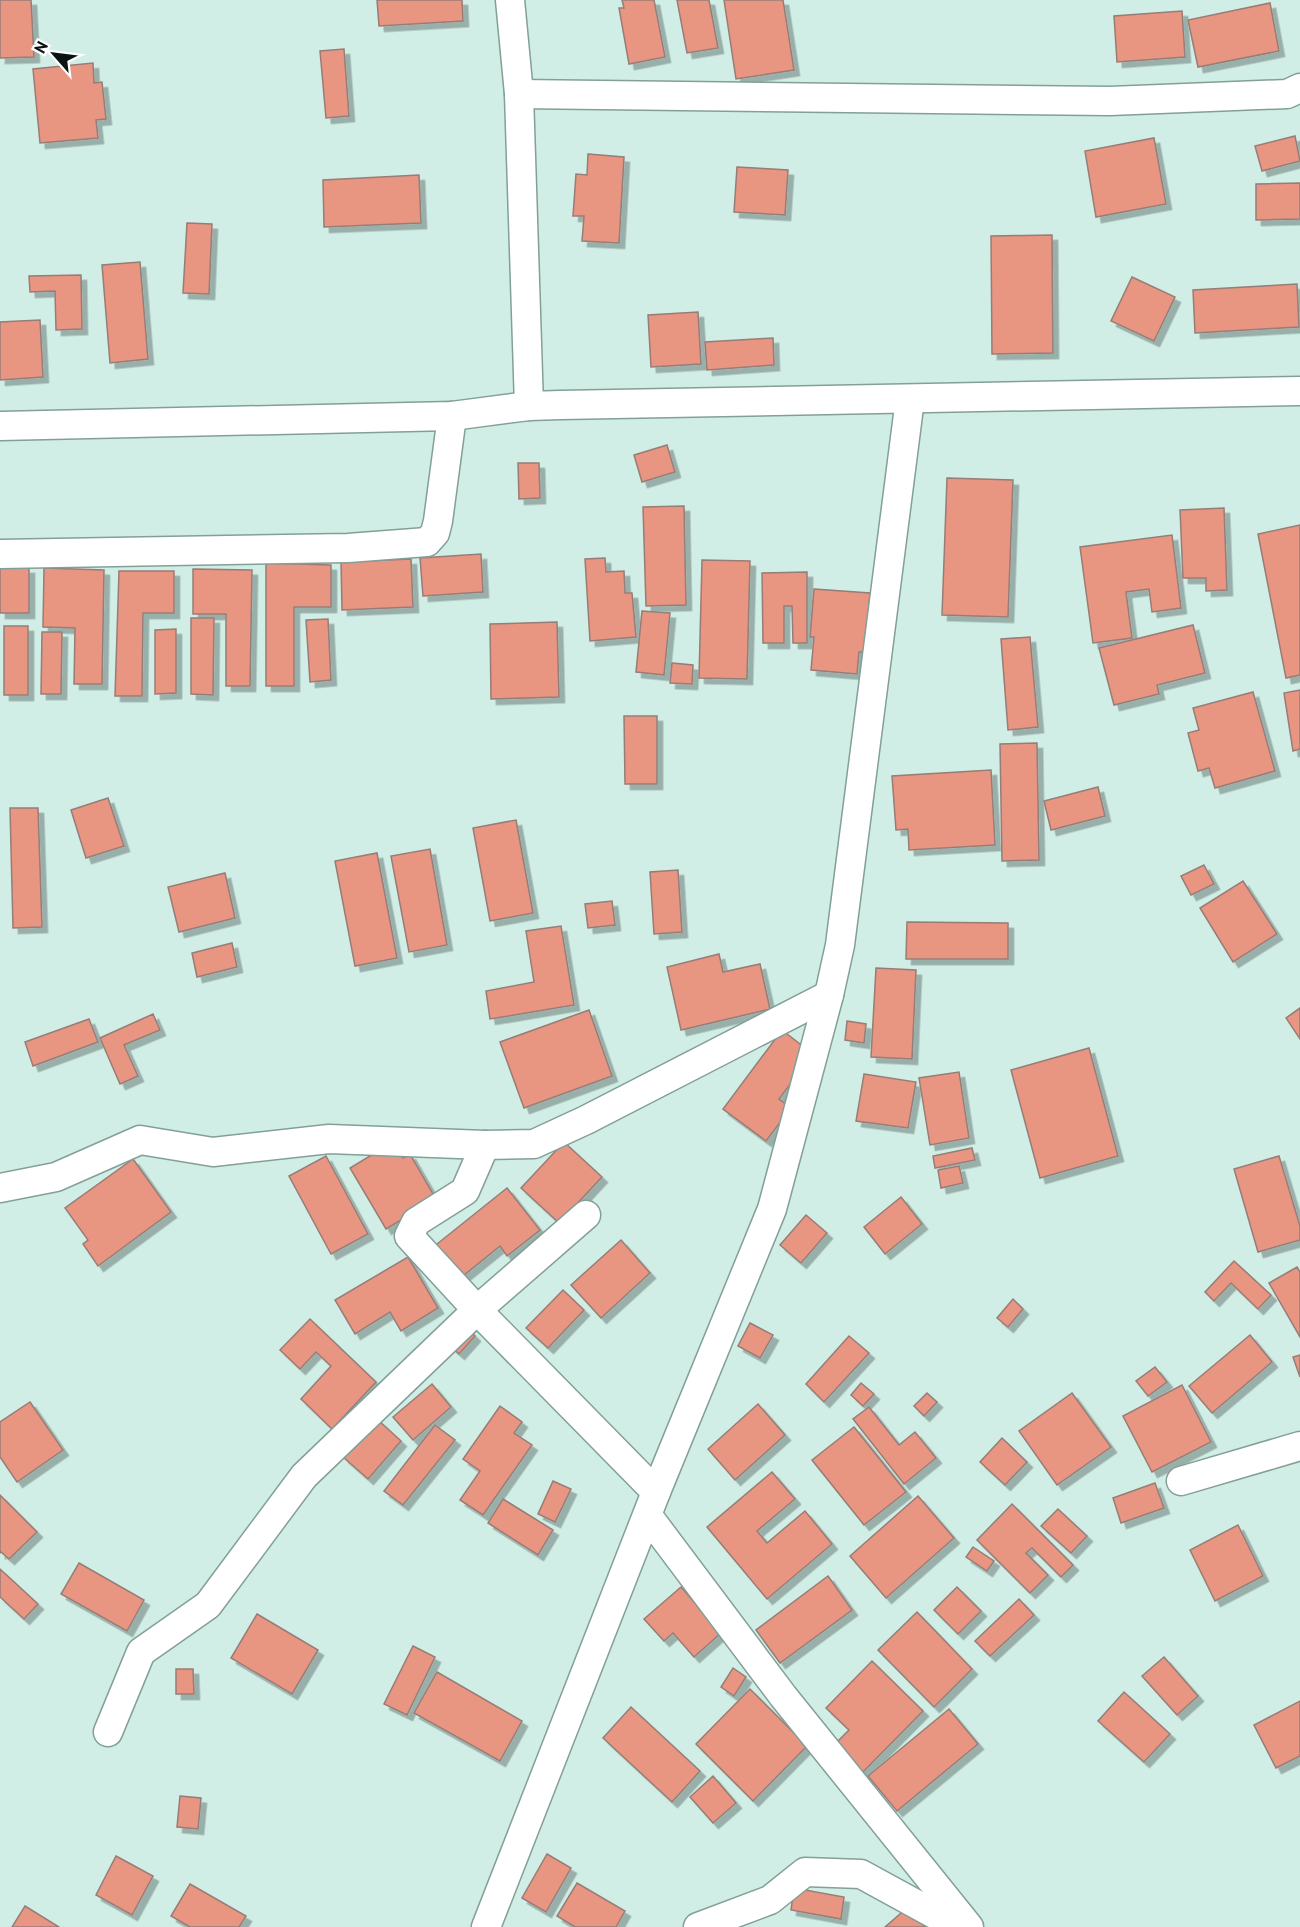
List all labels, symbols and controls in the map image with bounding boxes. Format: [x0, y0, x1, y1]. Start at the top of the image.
north arrow [24, 24, 84, 84]
text: N [29, 38, 52, 56]

